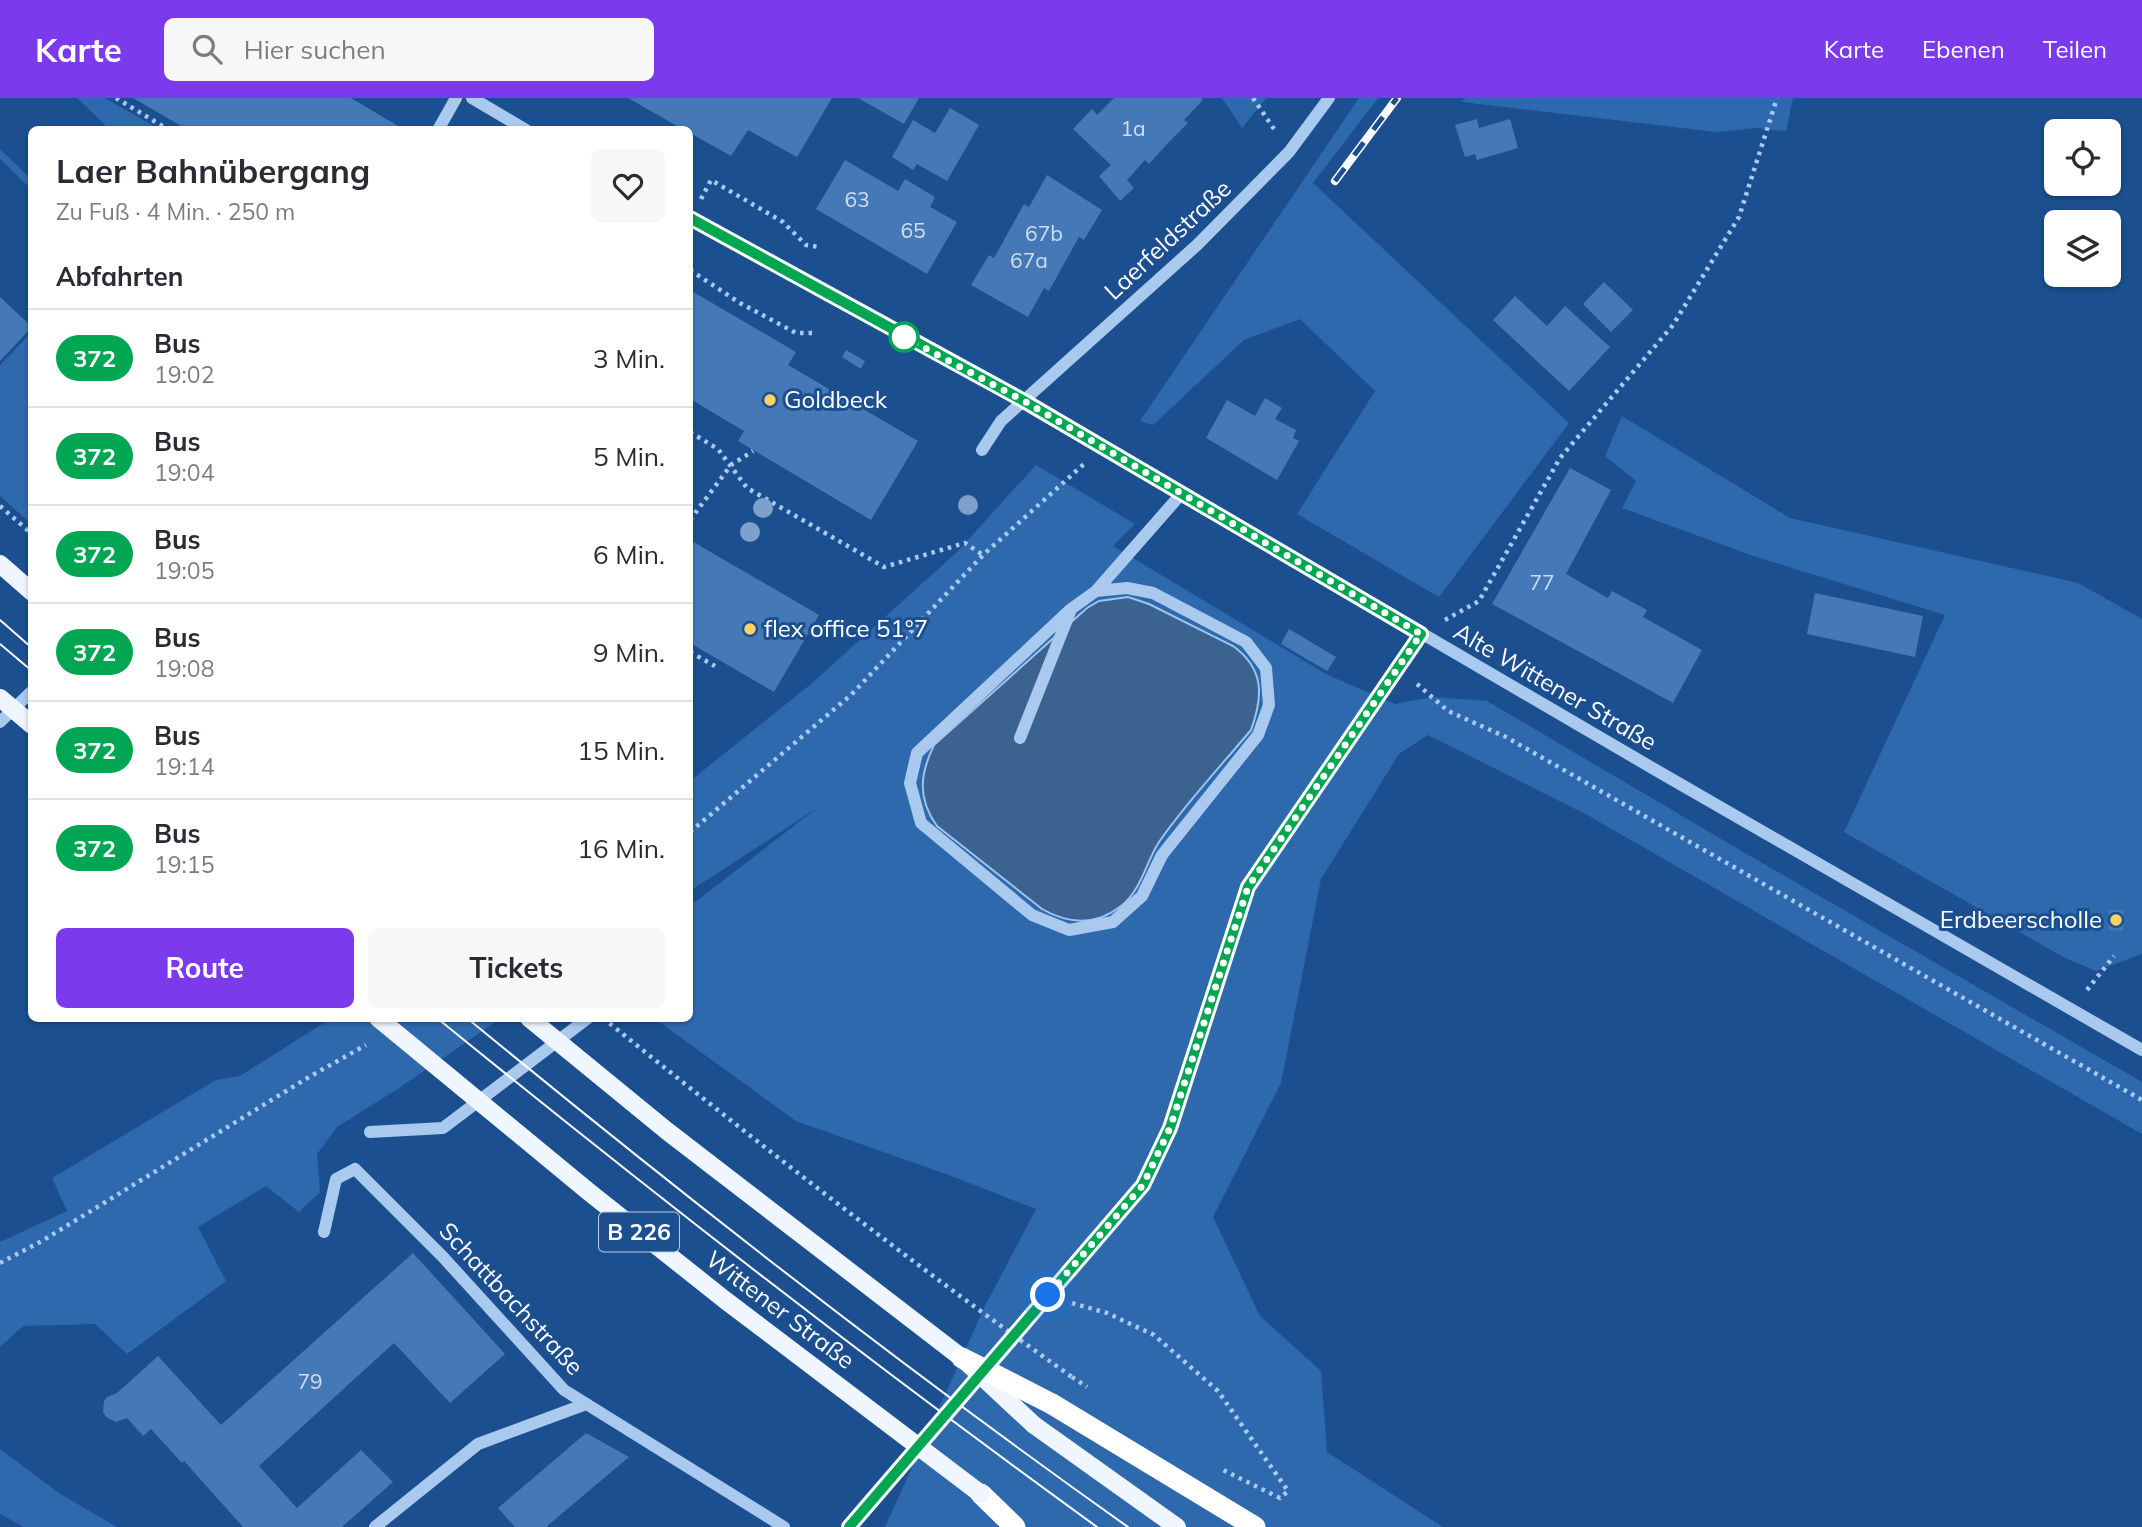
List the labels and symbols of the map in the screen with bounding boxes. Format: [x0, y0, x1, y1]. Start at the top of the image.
house number: 1a [1120, 115, 1146, 141]
street label: Laerfeldstraße [1098, 173, 1237, 306]
house number: 63 [844, 186, 870, 212]
house number: 65 [900, 217, 926, 243]
house number: 67b [1025, 220, 1063, 246]
house number: 67a [1010, 247, 1048, 273]
unlabelled marker [889, 322, 919, 352]
place label: Goldbeck [784, 384, 888, 414]
marker: Goldbeck [762, 392, 778, 408]
house number: 77 [1529, 569, 1555, 595]
place label: flex office 51°7 [764, 613, 928, 643]
street label: Alte Wittener Straße [1449, 616, 1662, 756]
marker: flex office 51°7 [742, 621, 758, 637]
place label: Erdbeerscholle [1940, 904, 2102, 934]
marker: Erdbeerscholle [2108, 912, 2124, 928]
road number: B 226 [599, 1212, 679, 1252]
street label: Schattbachstraße [433, 1216, 590, 1381]
street label: Wittener Straße [700, 1244, 861, 1375]
your location [1030, 1277, 1065, 1312]
house number: 79 [297, 1368, 323, 1394]

